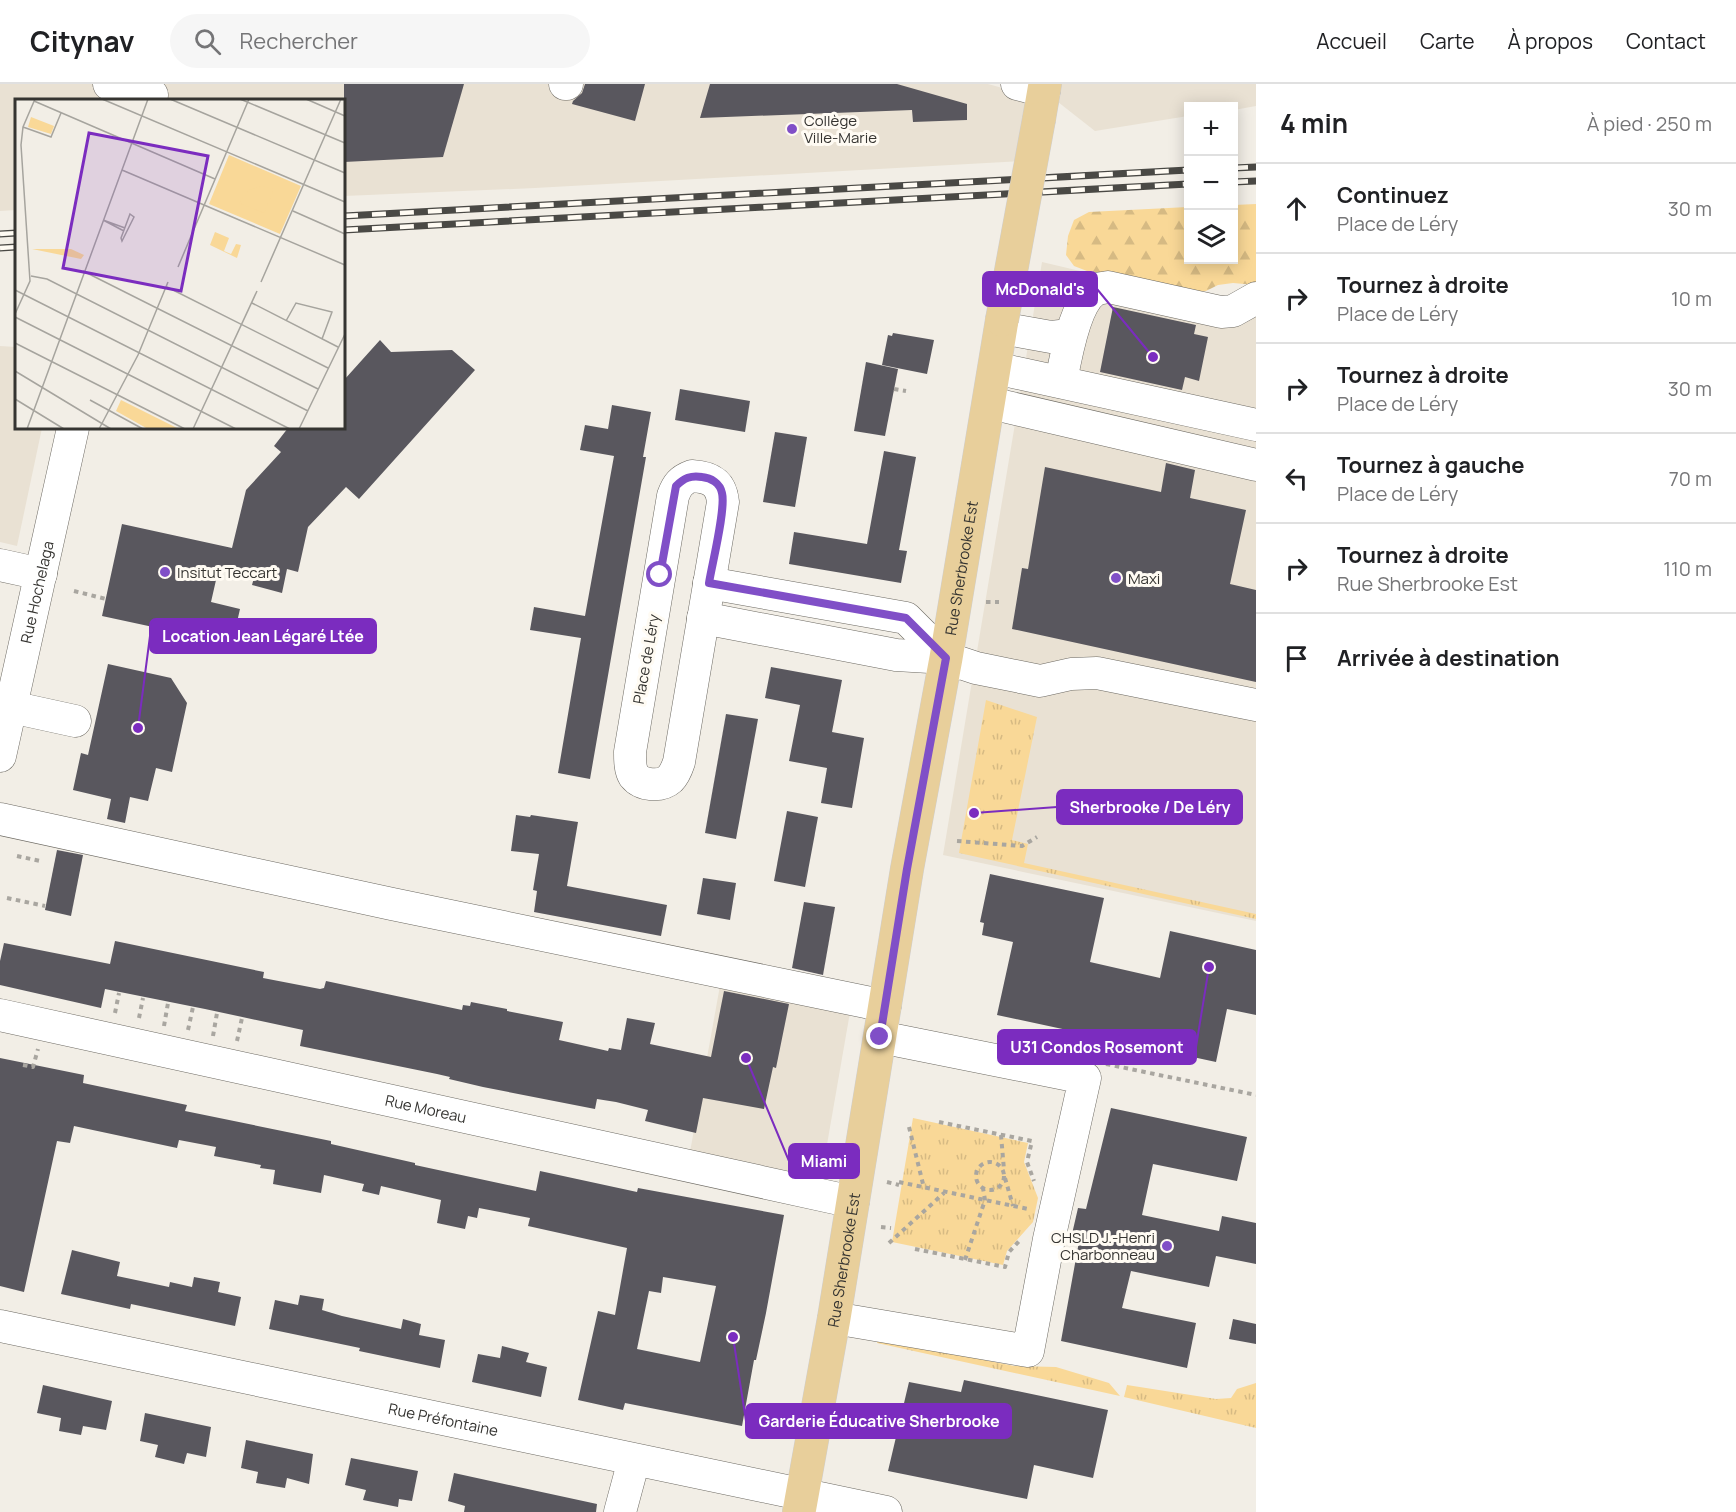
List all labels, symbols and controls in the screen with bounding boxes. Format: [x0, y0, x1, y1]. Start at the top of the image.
search box [170, 14, 590, 68]
text: Citynav [30, 22, 134, 60]
icon: search [191, 25, 224, 58]
text: Rechercher [239, 26, 358, 56]
text: Accueil [1316, 27, 1387, 55]
text: Carte [1420, 27, 1474, 55]
text: À propos [1507, 27, 1593, 55]
text: Contact [1626, 27, 1706, 55]
inset map [15, 99, 345, 429]
map controls [1184, 102, 1238, 264]
button: + [1184, 102, 1238, 156]
text: 4 min [1280, 105, 1348, 141]
place label: Collège Ville-Marie [804, 110, 877, 148]
text: À pied · 250 m [1587, 110, 1712, 137]
marker: Collège Ville-Marie [785, 122, 799, 136]
button: − [1184, 156, 1238, 210]
text: Continuez [1337, 180, 1449, 210]
icon: ahead [1280, 192, 1313, 225]
text: 30 m [1668, 195, 1712, 222]
button: layers [1184, 210, 1238, 264]
text: Place de Léry [1337, 210, 1458, 237]
text: Tournez à droite [1337, 270, 1509, 300]
callout: McDonald's [983, 272, 1097, 306]
text: McDonald's [995, 278, 1085, 300]
icon: right [1280, 282, 1313, 315]
text: 10 m [1671, 285, 1712, 312]
text: Place de Léry [1337, 300, 1458, 327]
text: Tournez à droite [1337, 360, 1509, 390]
icon: right [1280, 372, 1313, 405]
text: 30 m [1668, 375, 1712, 402]
text: Place de Léry [1337, 390, 1458, 417]
text: Tournez à gauche [1337, 450, 1524, 480]
icon: left [1280, 462, 1313, 495]
text: 70 m [1669, 465, 1712, 492]
text: Place de Léry [1337, 480, 1458, 507]
street label: Rue Sherbrooke Est [939, 499, 982, 637]
street label: Rue Hochelaga [15, 539, 58, 645]
text: Tournez à droite [1337, 540, 1509, 570]
icon: right [1280, 552, 1313, 585]
text: 110 m [1663, 555, 1712, 582]
route start [646, 561, 672, 587]
place label: Insitut Teccart [177, 562, 277, 583]
marker: Insitut Teccart [158, 565, 172, 579]
place label: Maxi [1128, 568, 1160, 589]
text: Rue Sherbrooke Est [1337, 570, 1518, 597]
marker: Maxi [1109, 571, 1123, 585]
street label: Place de Léry [628, 612, 664, 706]
callout: Location Jean Légaré Ltée [150, 619, 376, 653]
text: Location Jean Légaré Ltée [162, 625, 364, 647]
icon: arrive [1280, 642, 1313, 675]
text: Arrivée à destination [1337, 643, 1560, 673]
callout: Sherbrooke / De Léry [1057, 790, 1242, 824]
text: Sherbrooke / De Léry [1069, 796, 1231, 818]
route end [866, 1023, 892, 1049]
callout: U31 Condos Rosemont [998, 1030, 1196, 1064]
text: U31 Condos Rosemont [1010, 1036, 1184, 1058]
street label: Rue Moreau [383, 1089, 469, 1127]
callout: Miami [789, 1144, 859, 1178]
text: Miami [801, 1150, 847, 1172]
street label: Rue Sherbrooke Est [822, 1191, 865, 1329]
place label: CHSLD J.-Henri Charbonneau [1051, 1227, 1155, 1265]
marker: CHSLD J.-Henri Charbonneau [1160, 1239, 1174, 1253]
street label: Rue Préfontaine [386, 1397, 500, 1441]
callout: Garderie Éducative Sherbrooke [746, 1404, 1011, 1438]
text: Garderie Éducative Sherbrooke [758, 1410, 1000, 1432]

